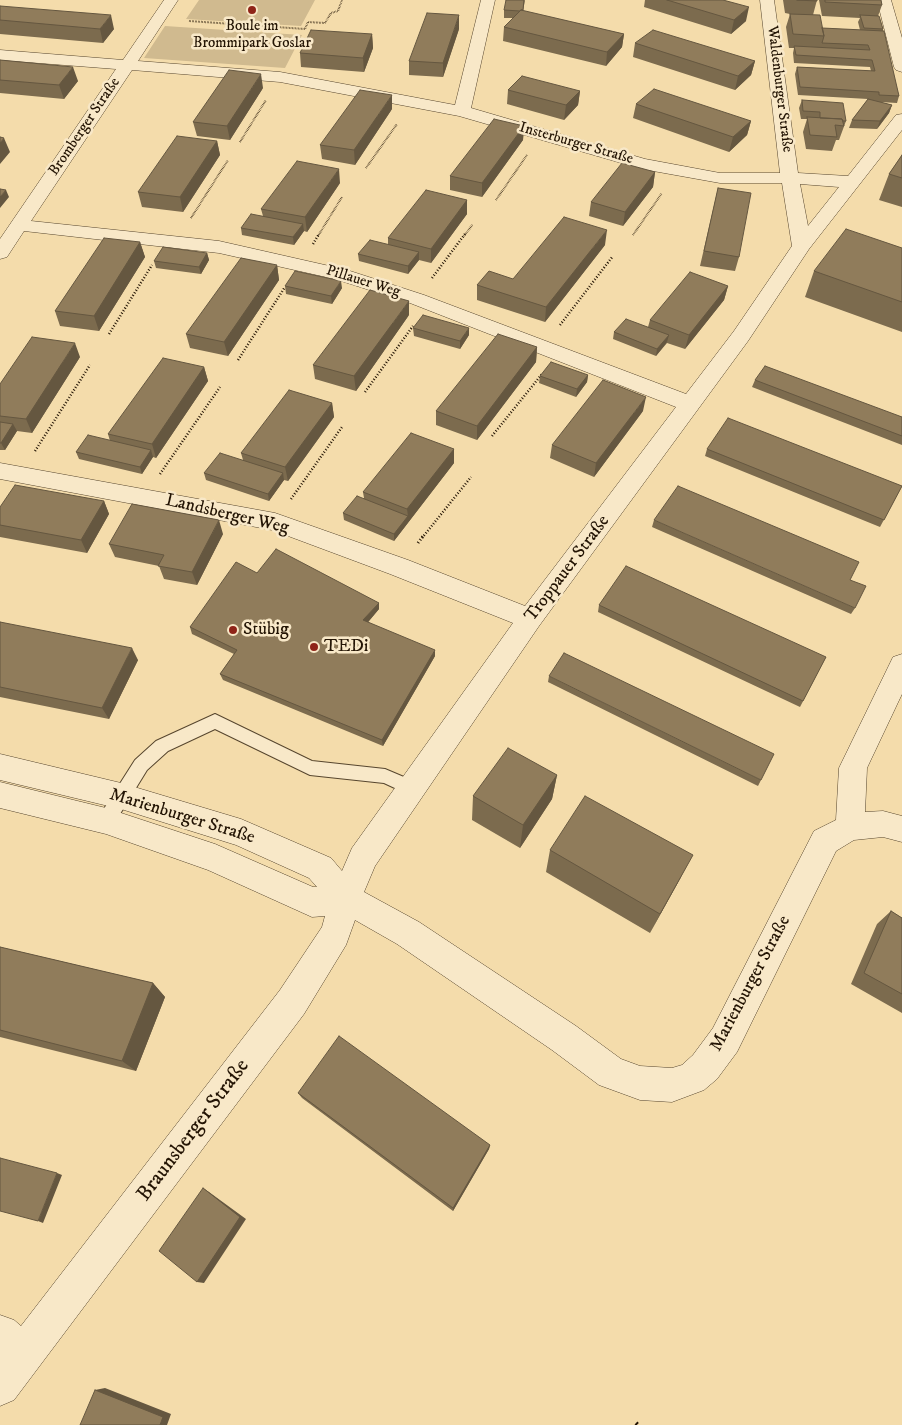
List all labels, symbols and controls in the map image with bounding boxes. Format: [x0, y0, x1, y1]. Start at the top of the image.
marker: Boule im Brommipark Goslar [246, 4, 258, 16]
place label: Boule im Brommipark Goslar [193, 18, 311, 53]
street label: Waldenburger Straße [762, 25, 796, 153]
street label: Bromberger Straße [46, 74, 124, 180]
street label: Insterburger Straße [517, 119, 635, 169]
street label: Pillauer Weg [324, 262, 402, 302]
street label: Landsberger Weg [163, 490, 291, 540]
street label: Troppauer Straße [521, 512, 615, 626]
place label: Stübig [243, 619, 289, 641]
marker: Stübig [227, 624, 239, 636]
place label: TEDi [324, 636, 368, 658]
marker: TEDi [308, 641, 320, 653]
street label: Marienburger Straße [107, 785, 257, 849]
street label: Marienburger Straße [706, 912, 796, 1056]
street label: Braunsberger Straße [132, 1055, 256, 1207]

